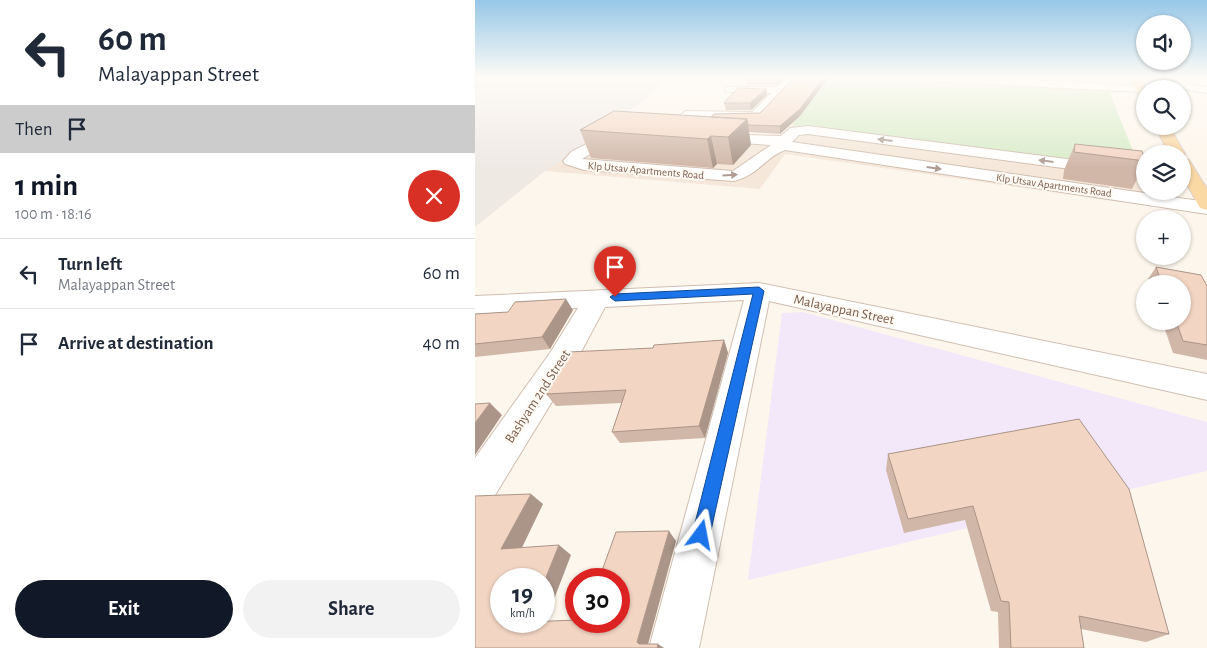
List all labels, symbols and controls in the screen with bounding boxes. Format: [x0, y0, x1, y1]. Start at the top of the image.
map controls [1136, 15, 1191, 330]
button: sound [1136, 15, 1191, 70]
icon: left [15, 20, 80, 85]
text: 60 m [98, 22, 167, 57]
text: Malayappan Street [98, 63, 259, 85]
button: search [1136, 80, 1191, 135]
icon: arrive [63, 115, 91, 143]
text: Then [15, 120, 53, 139]
one-way arrow [876, 136, 892, 144]
button: layers [1136, 145, 1191, 200]
one-way arrow [1038, 157, 1054, 165]
street label: Klp Utsav Apartments Road [587, 160, 705, 181]
one-way arrow [927, 164, 943, 172]
button: close [408, 170, 460, 222]
text: 1 min [15, 171, 78, 201]
one-way arrow [722, 171, 738, 179]
street label: Klp Utsav Apartments Road [995, 172, 1113, 199]
text: 100 m · 18:16 [15, 206, 92, 222]
button: + [1136, 210, 1191, 265]
pin [594, 246, 636, 297]
icon: arrive [601, 253, 629, 281]
text: Turn left [58, 255, 122, 274]
icon: left [15, 260, 43, 288]
text: 60 m [423, 264, 460, 283]
button: − [1136, 275, 1191, 330]
text: Malayappan Street [58, 277, 175, 293]
street label: Malayappan Street [792, 292, 896, 328]
icon: arrive [15, 330, 43, 358]
text: Arrive at destination [58, 334, 214, 353]
text: 40 m [422, 334, 460, 353]
street label: Bashyam 2nd Street [503, 347, 573, 446]
position arrow [674, 508, 726, 560]
speed limit sign: 30 [565, 568, 630, 633]
button: Exit [15, 580, 233, 638]
button: Share [243, 580, 460, 638]
text: 19 [512, 582, 533, 607]
text: km/h [510, 607, 535, 619]

